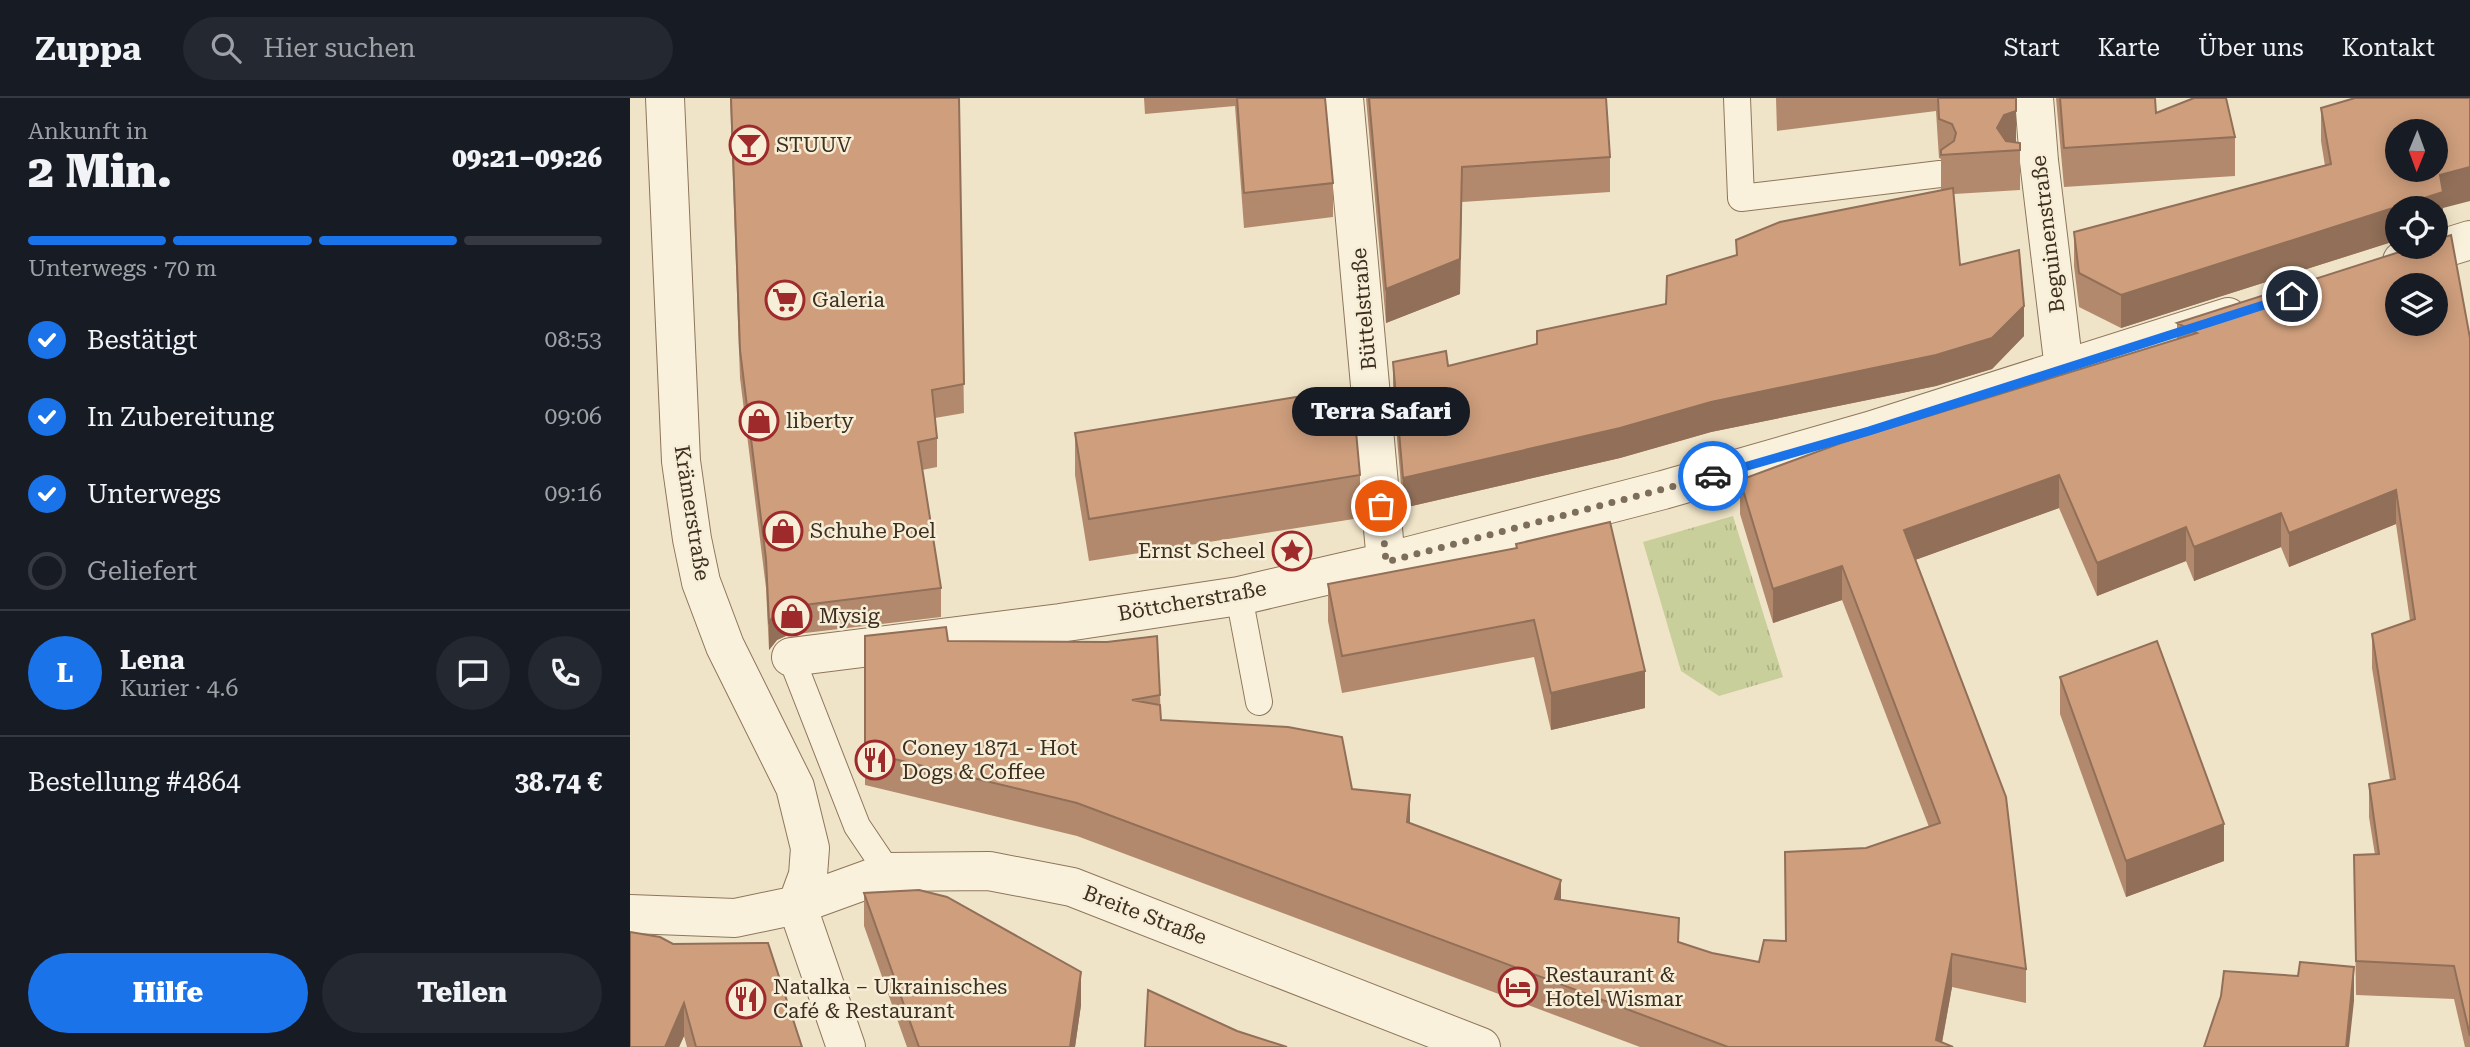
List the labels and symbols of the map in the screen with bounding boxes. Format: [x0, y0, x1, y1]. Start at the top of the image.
north arrow [2385, 119, 2448, 182]
bar icon: STUUV [728, 124, 770, 166]
place label: STUUV [776, 133, 852, 157]
street label: Beguinenstraße [2026, 154, 2070, 314]
street label: Büttelstraße [1347, 247, 1381, 371]
pin [2262, 266, 2322, 326]
supermarket icon: Galeria [764, 279, 806, 321]
place label: Galeria [812, 288, 885, 312]
callout: Terra Safari [1292, 387, 1470, 436]
shop icon: liberty [738, 400, 780, 442]
place label: liberty [786, 409, 854, 433]
courier [1678, 441, 1748, 511]
street label: Krämerstraße [669, 444, 715, 582]
pin [1351, 476, 1411, 536]
shop icon: Schuhe Poel [762, 510, 804, 552]
place label: Schuhe Poel [810, 519, 936, 543]
place icon: Ernst Scheel [1271, 530, 1313, 572]
place label: Ernst Scheel [1138, 539, 1266, 563]
street label: Böttcherstraße [1116, 576, 1268, 626]
shop icon: Mysig [771, 595, 813, 637]
place label: Mysig [819, 604, 880, 628]
place label: Coney 1871 - Hot Dogs & Coffee [902, 736, 1078, 784]
restaurant icon: Coney 1871 - Hot Dogs & Coffee [854, 739, 896, 781]
street label: Breite Straße [1080, 880, 1210, 950]
place label: Restaurant & Hotel Wismar [1545, 963, 1684, 1011]
hotel icon: Restaurant & Hotel Wismar [1497, 966, 1539, 1008]
place label: Natalka – Ukrainisches Café & Restaurant [773, 975, 1007, 1023]
restaurant icon: Natalka – Ukrainisches Café & Restaurant [725, 978, 767, 1020]

